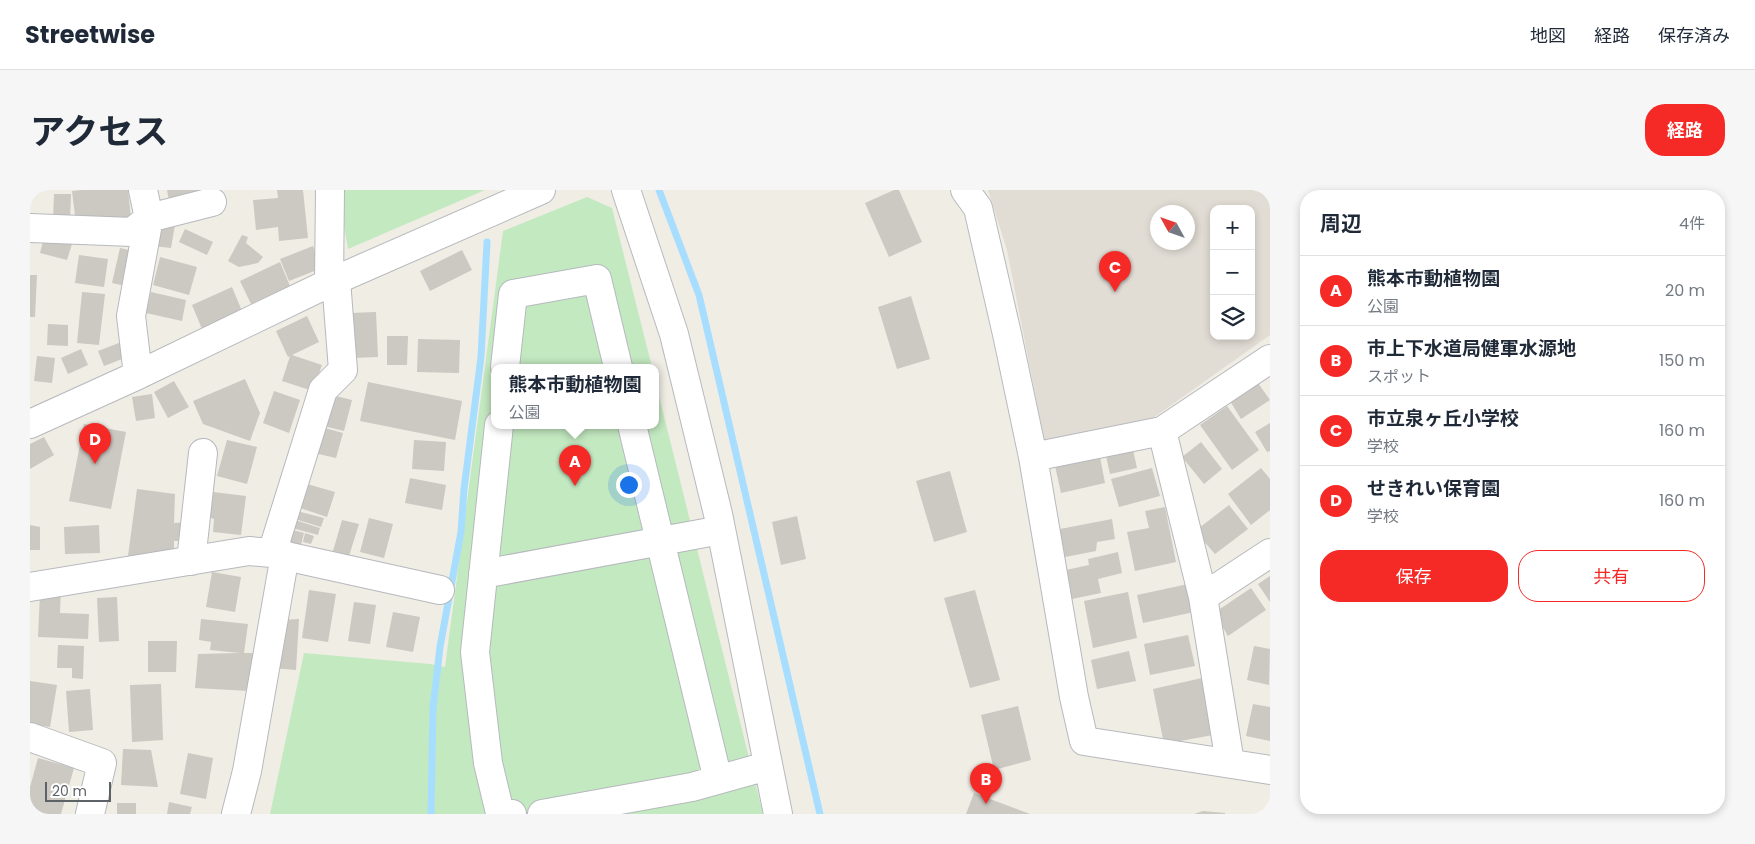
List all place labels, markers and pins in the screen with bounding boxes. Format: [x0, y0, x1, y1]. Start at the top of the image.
pin: C [1099, 251, 1131, 292]
pin: D [79, 423, 111, 464]
pin: A [559, 445, 591, 486]
pin: B [970, 763, 1002, 804]

